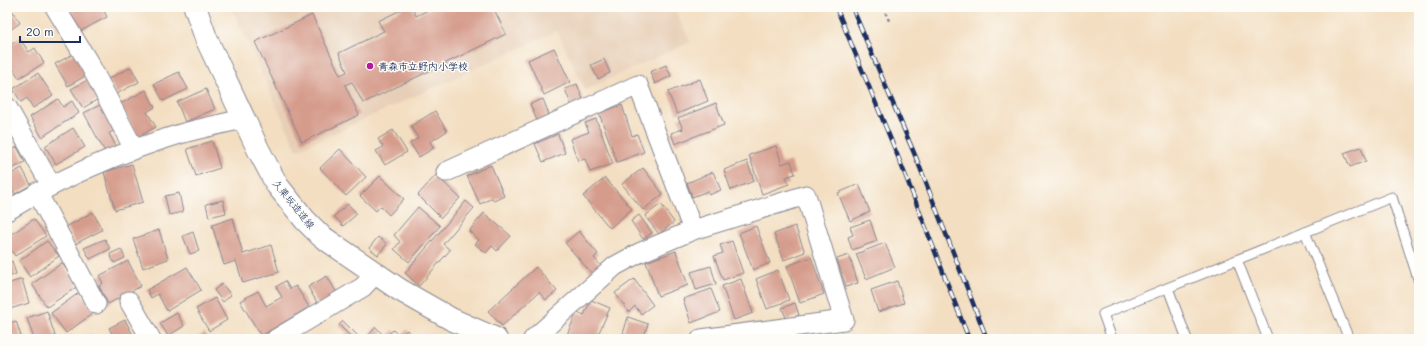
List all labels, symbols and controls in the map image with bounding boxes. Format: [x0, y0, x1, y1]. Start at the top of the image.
scale bar [20, 18, 80, 44]
text: 20 m [26, 23, 54, 39]
place label: 青森市立野内小学校 [378, 59, 468, 73]
marker: 青森市立野内小学校 [365, 61, 375, 71]
street label: 久栗坂造道線 [270, 176, 318, 232]

